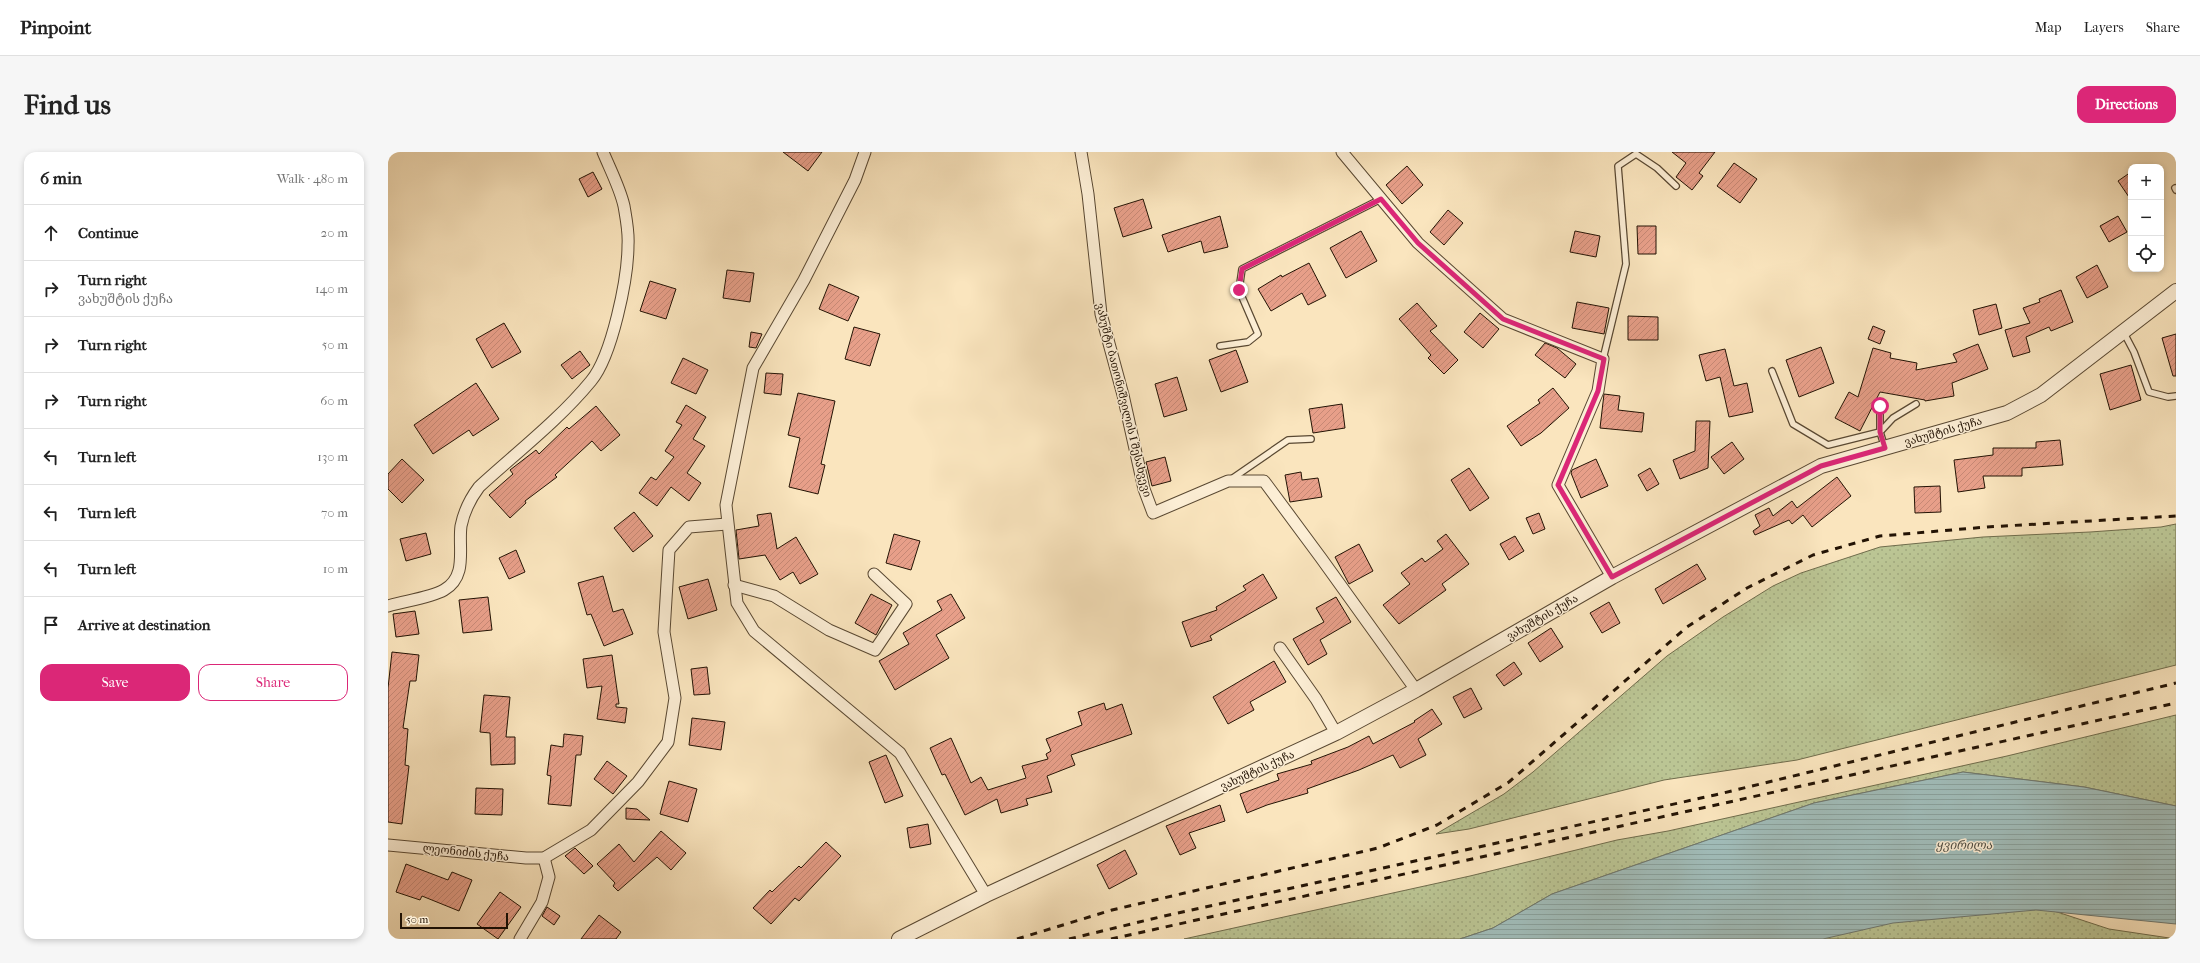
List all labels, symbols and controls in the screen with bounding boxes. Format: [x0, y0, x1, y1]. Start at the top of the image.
text: Pinpoint [20, 17, 91, 39]
text: Map [2035, 19, 2062, 36]
text: Layers [2084, 19, 2124, 36]
text: Share [2146, 19, 2180, 36]
button: Directions [2077, 86, 2176, 123]
text: Find us [24, 88, 111, 121]
map controls [2128, 164, 2164, 272]
button: + [2128, 164, 2164, 200]
text: 6 min [40, 168, 82, 188]
text: Walk · 480 m [277, 171, 348, 186]
button: − [2128, 200, 2164, 236]
icon: ahead [40, 222, 62, 244]
text: Continue [78, 224, 138, 242]
text: 20 m [321, 225, 348, 240]
button: locate [2128, 236, 2164, 272]
text: Turn right [78, 271, 147, 289]
icon: right [40, 278, 62, 300]
text: 140 m [315, 281, 348, 296]
route end [1230, 281, 1248, 299]
text: ვახუშტის ქუჩა [78, 291, 173, 306]
street label: ვახუშტი ბათონიშვილის I შესახვევი [1093, 302, 1154, 499]
icon: right [40, 334, 62, 356]
text: Turn right [78, 336, 147, 354]
text: 50 m [322, 337, 348, 352]
icon: right [40, 390, 62, 412]
text: Turn right [78, 392, 147, 410]
text: 60 m [320, 393, 348, 408]
route start [1871, 397, 1889, 415]
street label: ვახუშტის ქუჩა [1903, 414, 1984, 449]
icon: left [40, 446, 62, 468]
text: Turn left [78, 448, 136, 466]
text: 130 m [317, 449, 348, 464]
icon: left [40, 502, 62, 524]
text: Turn left [78, 504, 136, 522]
text: 70 m [321, 505, 348, 520]
icon: left [40, 558, 62, 580]
text: Turn left [78, 560, 136, 578]
text: 10 m [323, 561, 348, 576]
street label: ვახუშტის ქუჩა [1504, 592, 1580, 643]
icon: arrive [40, 614, 62, 636]
text: Arrive at destination [78, 616, 210, 634]
button: Save [40, 664, 190, 701]
button: Share [198, 664, 348, 701]
street label: ვახუშტის ქუჩა [1218, 748, 1296, 793]
water label: ყვირილა [1936, 838, 1993, 853]
street label: ლეონიძის ქუჩა [422, 841, 510, 864]
scale bar [400, 911, 508, 930]
text: 50 m [406, 913, 428, 926]

